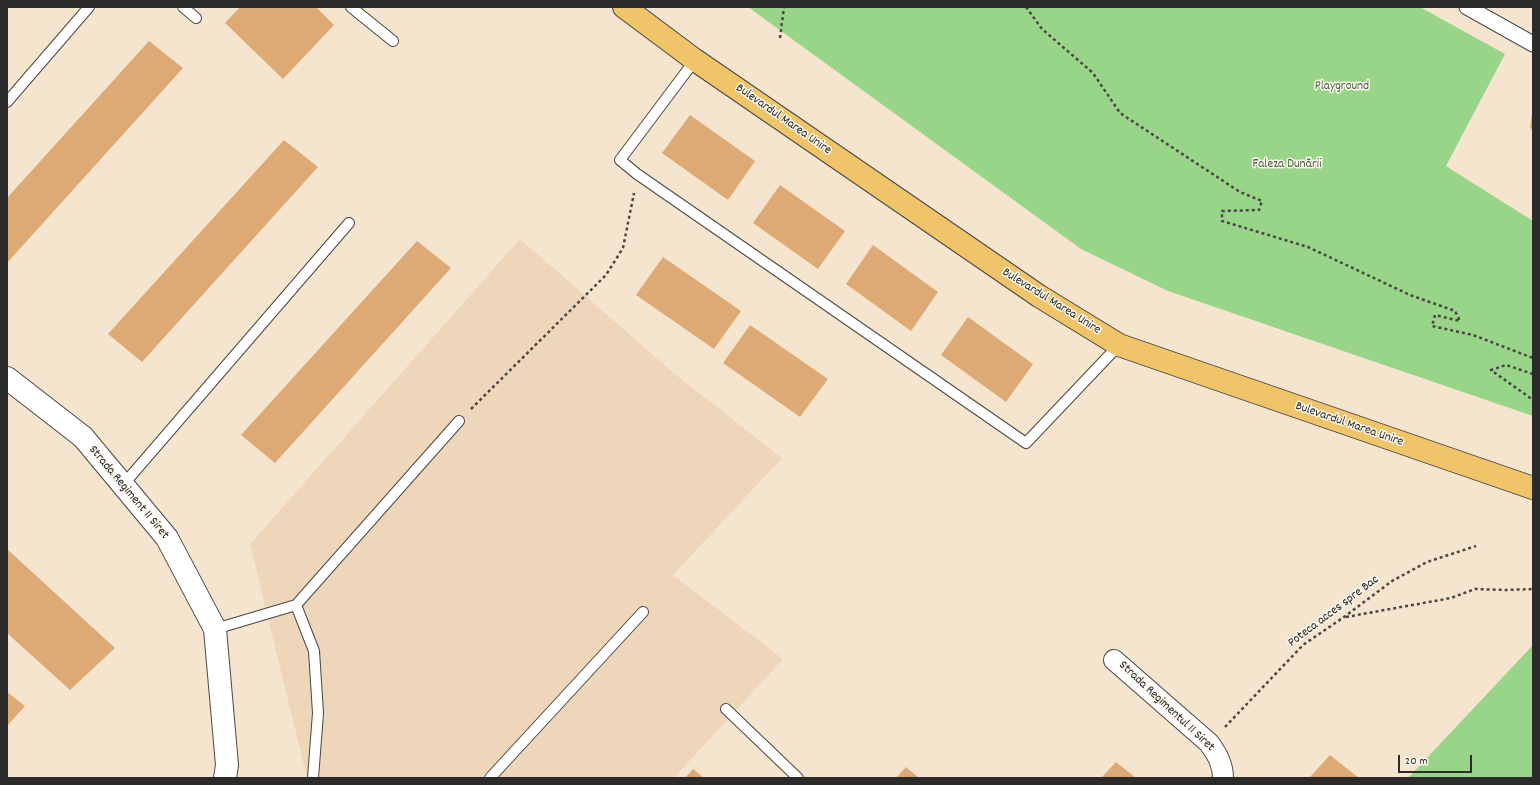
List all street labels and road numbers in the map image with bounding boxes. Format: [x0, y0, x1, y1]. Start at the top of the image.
street label: Bulevardul Marea Unire [732, 81, 834, 159]
street label: Bulevardul Marea Unire [999, 265, 1103, 339]
street label: Bulevardul Marea Unire [1293, 399, 1405, 451]
street label: Strada Regiment 11 Siret [84, 443, 172, 543]
street label: Poteca acces spre Bac [1286, 573, 1382, 651]
street label: Strada Regimentul 11 Siret [1115, 658, 1217, 756]

